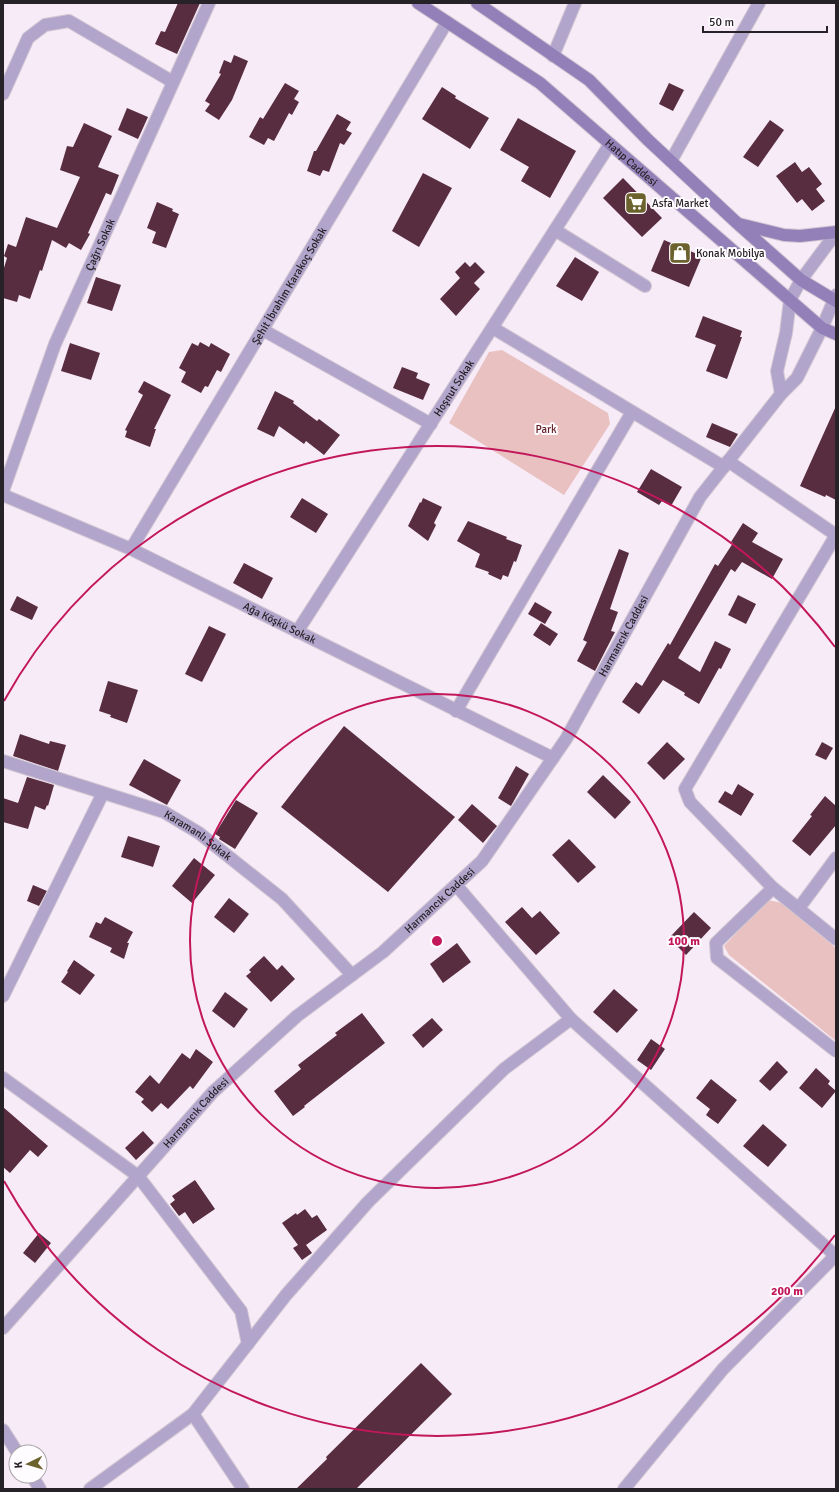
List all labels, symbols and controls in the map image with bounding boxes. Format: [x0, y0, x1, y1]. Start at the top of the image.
scale bar [703, 8, 827, 34]
text: 50 m [709, 15, 734, 30]
street label: Hatıp Caddesi [603, 136, 660, 189]
supermarket icon: Asfa Market [623, 190, 649, 216]
place label: Asfa Market [652, 197, 709, 210]
street label: Çağrı Sokak [82, 216, 118, 273]
street label: Şehit İbrahim Karakoç Sokak [249, 224, 329, 347]
shop icon: Konak Mobilya [667, 240, 693, 266]
place label: Konak Mobilya [696, 247, 765, 260]
street label: Hoşnut Sokak [431, 357, 477, 419]
park label: Park [535, 423, 557, 436]
street label: Harmancık Caddesi [595, 593, 651, 679]
street label: Ağa Köşkü Sokak [241, 599, 319, 646]
street label: Karamanlı Sokak [162, 807, 235, 863]
street label: Harmancık Caddesi [402, 865, 477, 936]
centre of rings [430, 934, 444, 948]
text: 100 m [668, 934, 700, 949]
street label: Harmancık Caddesi [160, 1075, 231, 1150]
text: 200 m [771, 1284, 803, 1299]
north arrow [8, 1444, 48, 1484]
text: K [12, 1461, 25, 1469]

